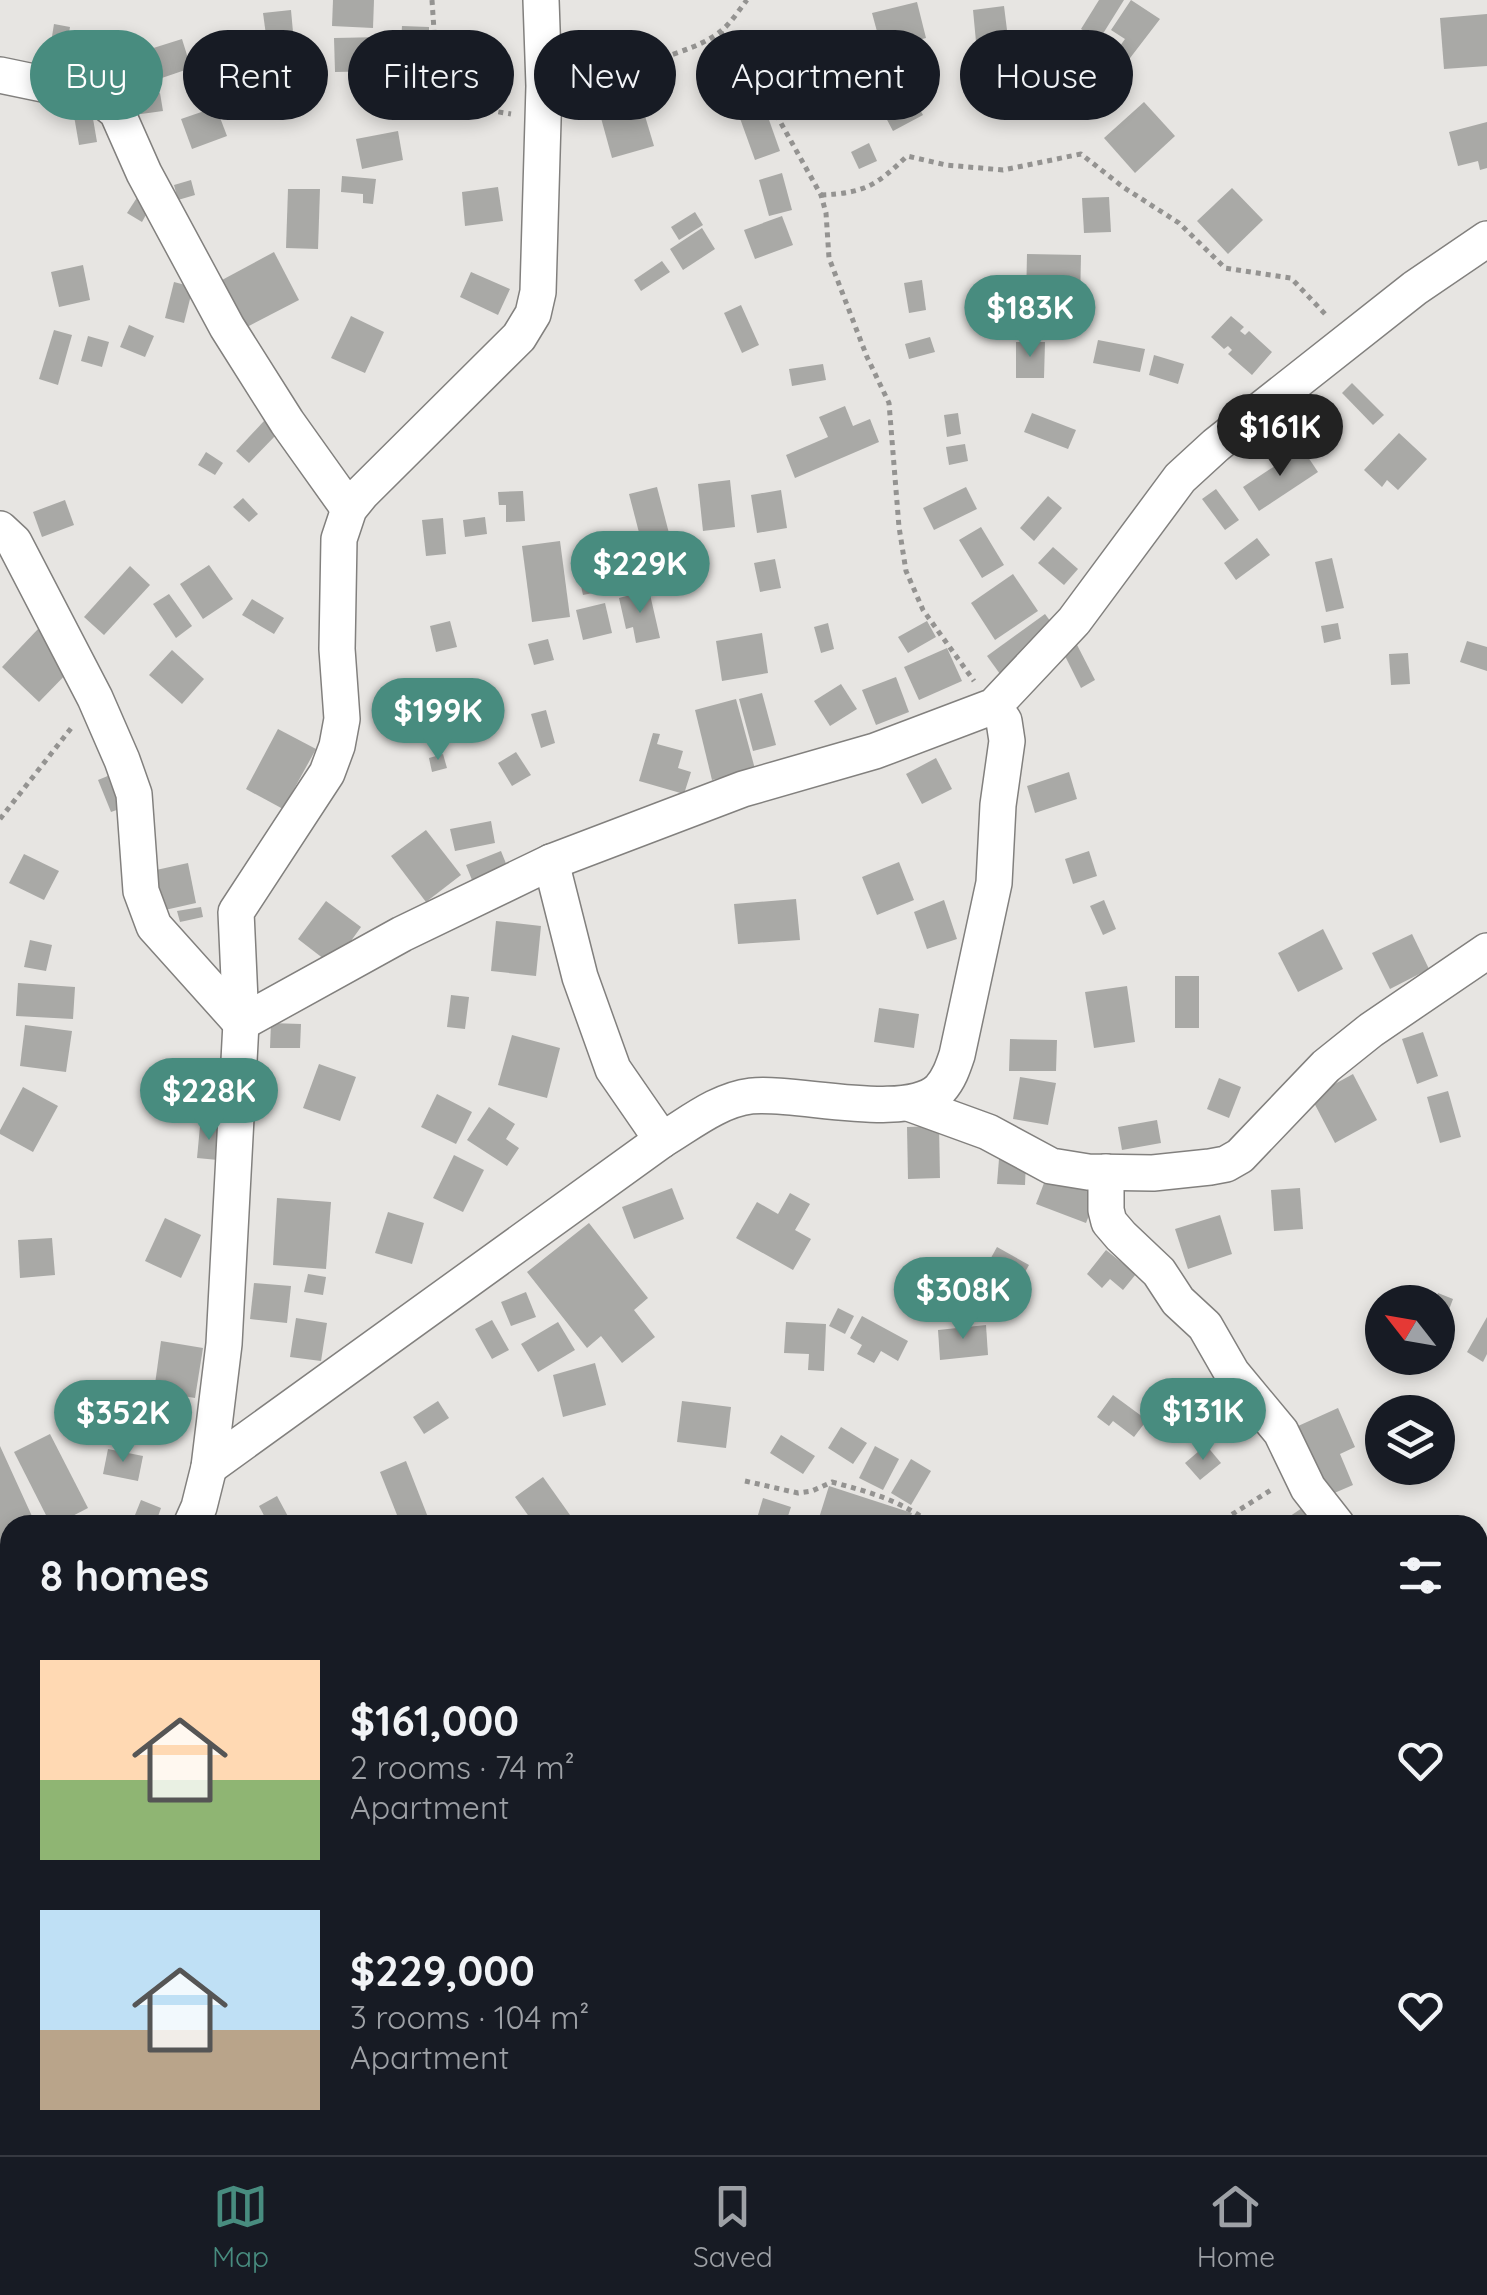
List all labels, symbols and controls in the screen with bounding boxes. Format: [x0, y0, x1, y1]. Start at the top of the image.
chip: Buy [30, 30, 163, 120]
chip: Rent [183, 30, 328, 120]
chip: Filters [348, 30, 514, 120]
chip: New [534, 30, 676, 120]
chip: Apartment [696, 30, 940, 120]
chip: House [960, 30, 1133, 120]
pin: $183K [960, 275, 1100, 360]
text: $183K [986, 287, 1074, 327]
pin: $161K [1210, 394, 1350, 479]
text: $161K [1239, 406, 1321, 446]
pin: $229K [570, 531, 710, 616]
text: $229K [593, 543, 687, 583]
pin: $199K [368, 678, 508, 763]
text: $199K [394, 690, 482, 730]
pin: $228K [139, 1058, 279, 1143]
text: $228K [162, 1070, 256, 1110]
pin: $308K [893, 1257, 1033, 1342]
text: $308K [916, 1269, 1010, 1309]
north arrow [1365, 1285, 1455, 1375]
map controls [1365, 1285, 1455, 1485]
pin: $131K [1133, 1378, 1273, 1463]
pin: $352K [53, 1380, 193, 1465]
text: $131K [1162, 1390, 1244, 1430]
text: $352K [76, 1392, 170, 1432]
button: layers [1365, 1395, 1455, 1485]
icon: filters [1393, 1548, 1448, 1603]
text: 8 homes [40, 1549, 209, 1602]
text: $161,000 [350, 1694, 519, 1747]
icon: home [120, 1700, 240, 1820]
icon: heart [1393, 1733, 1448, 1788]
text: 2 rooms · 74 m² [350, 1747, 575, 1787]
text: Apartment [350, 1787, 509, 1827]
text: $229,000 [350, 1944, 535, 1997]
icon: home [120, 1950, 240, 2070]
icon: heart [1393, 1983, 1448, 2038]
text: 3 rooms · 104 m² [350, 1997, 590, 2037]
text: Apartment [350, 2037, 509, 2077]
tab: Map [212, 2179, 269, 2274]
tab: Saved [693, 2179, 773, 2274]
tab: Home [1197, 2179, 1275, 2274]

